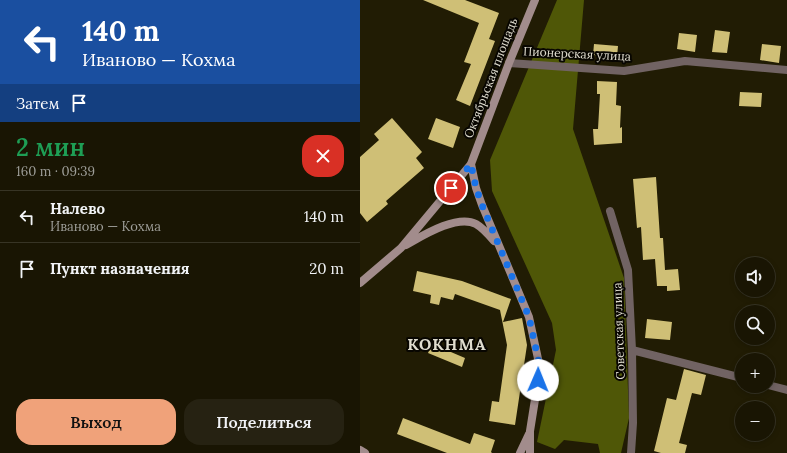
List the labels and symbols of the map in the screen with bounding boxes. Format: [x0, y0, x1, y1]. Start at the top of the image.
street label: Октябрьская площадь [461, 15, 520, 140]
street label: Пионерская улица [523, 43, 631, 64]
pin [434, 171, 468, 205]
street label: Советская улица [609, 282, 628, 380]
district label: KOKHMA [407, 334, 487, 354]
position arrow [517, 359, 559, 401]

